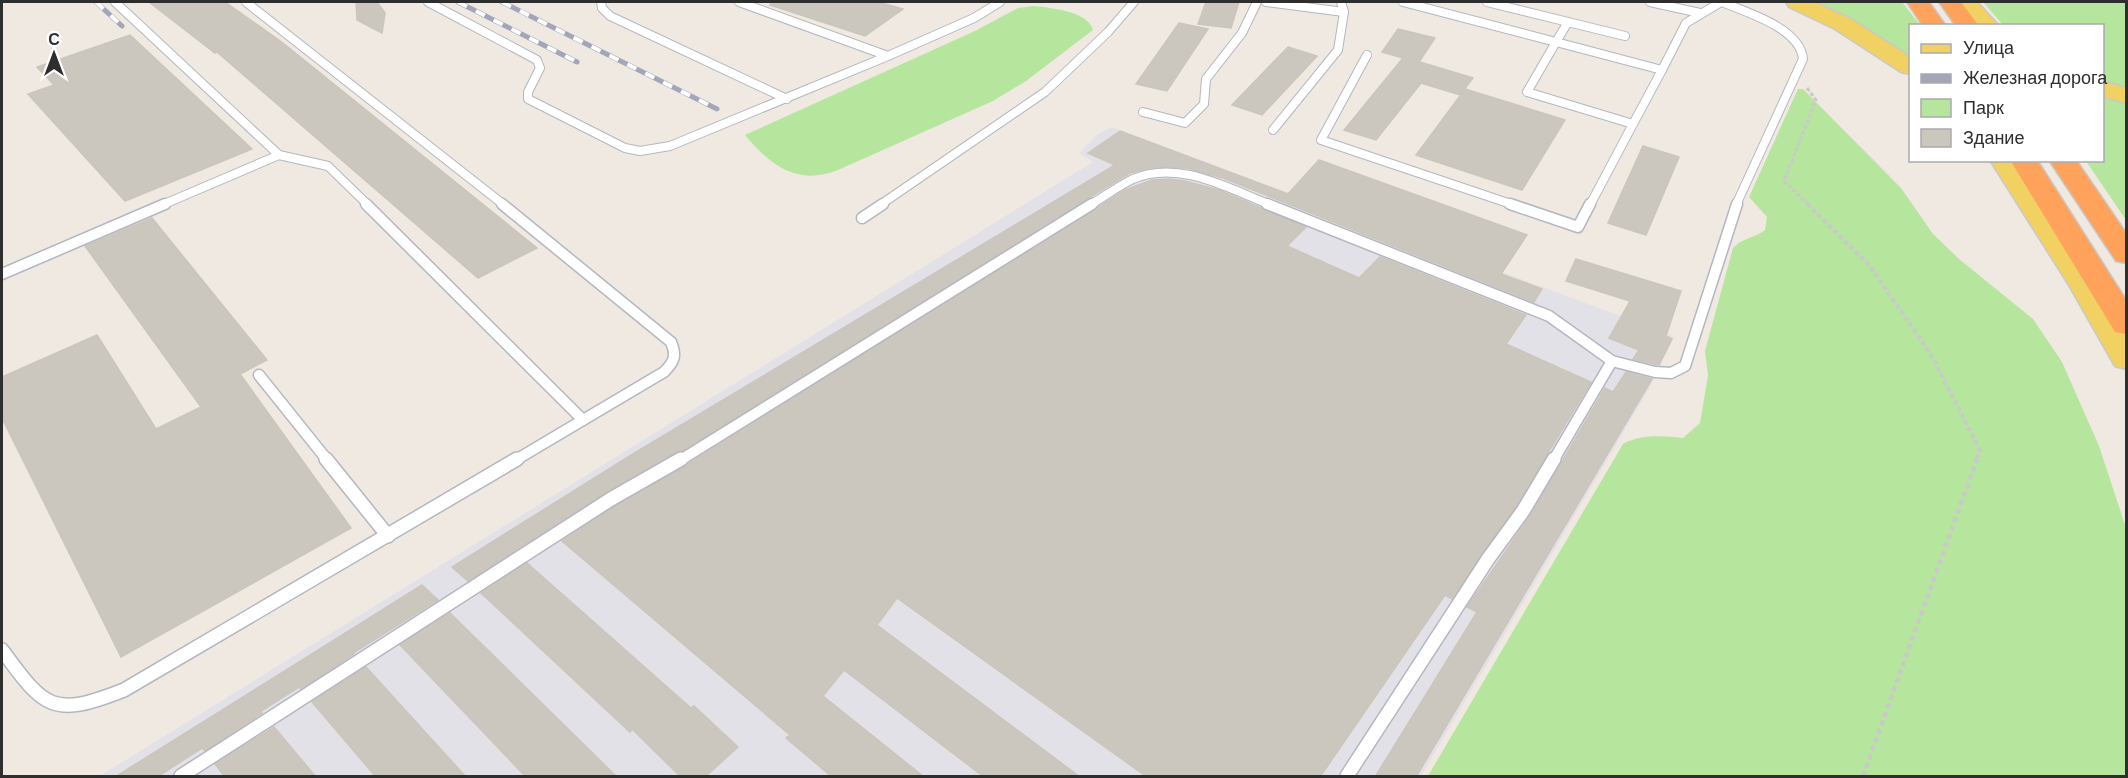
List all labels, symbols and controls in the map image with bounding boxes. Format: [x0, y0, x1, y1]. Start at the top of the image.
north arrow [24, 24, 84, 84]
legend [1909, 24, 2104, 162]
text: С [48, 29, 60, 48]
text: Улица [1963, 36, 2015, 58]
text: Железная дорога [1963, 66, 2108, 88]
text: Парк [1963, 96, 2004, 118]
text: Здание [1963, 126, 2024, 148]

